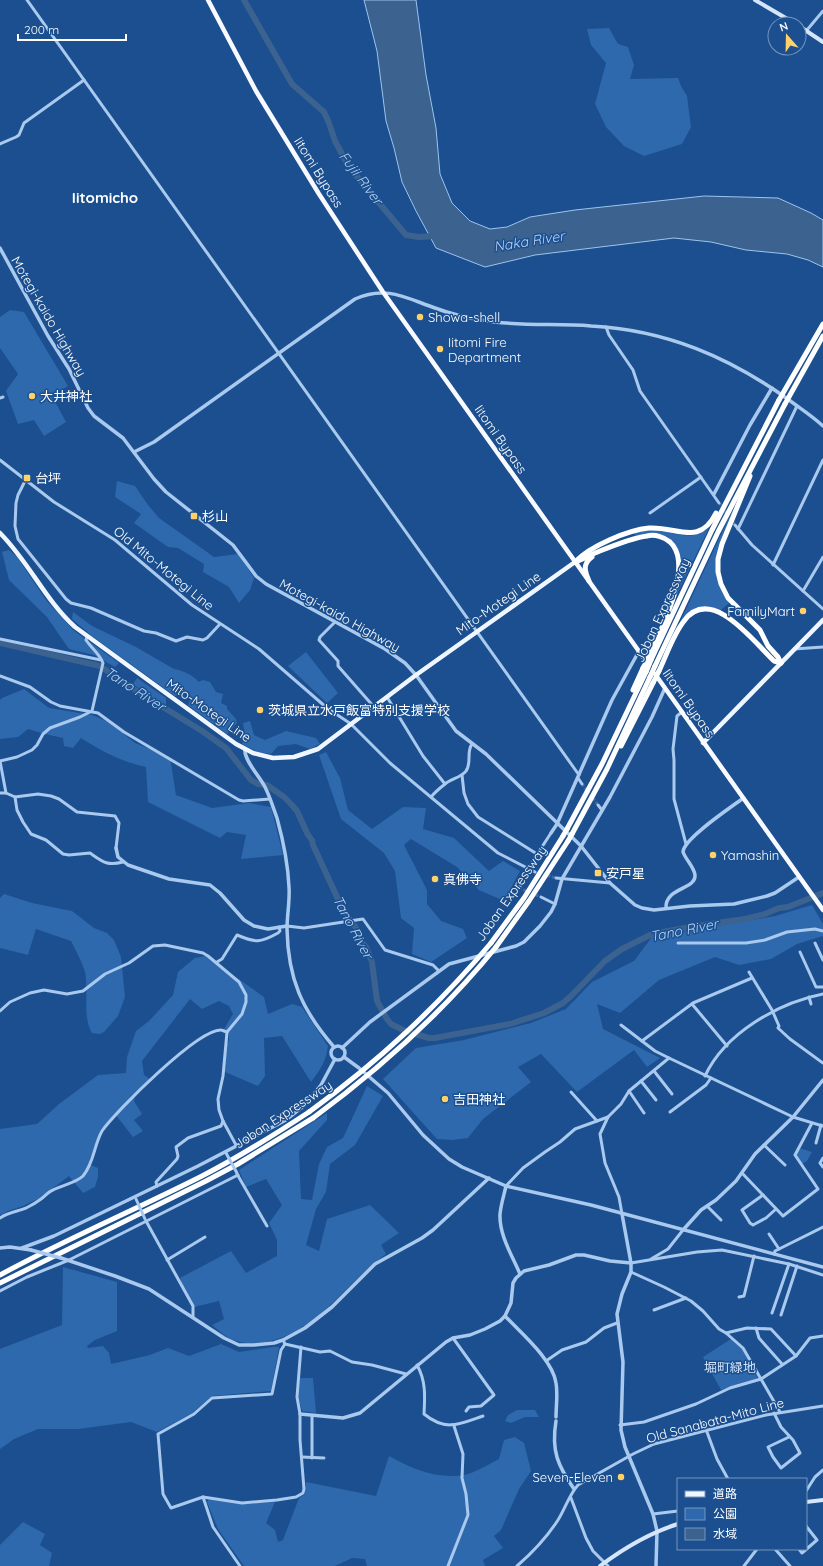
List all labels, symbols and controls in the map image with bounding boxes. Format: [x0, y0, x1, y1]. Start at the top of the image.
scale bar [18, 16, 126, 42]
north arrow [767, 16, 807, 56]
text: N [777, 19, 790, 35]
text: 200 m [24, 22, 59, 37]
street label: Iitomi Bypass [291, 134, 347, 210]
water label: Fujii River [335, 148, 388, 210]
district label: Iitomicho [72, 188, 138, 207]
water label: Naka River [492, 226, 567, 255]
street label: Motegi-kaido Highway [8, 253, 90, 379]
place label: Showa-shell [428, 309, 500, 325]
marker: Showa-shell [415, 312, 425, 322]
place label: Iitomi Fire Department [448, 334, 521, 365]
marker: Iitomi Fire Department [435, 344, 445, 354]
place label: 大井神社 [40, 388, 92, 404]
marker: 大井神社 [27, 391, 37, 401]
street label: Iitomi Bypass [471, 402, 531, 476]
place label: 台坪 [35, 470, 61, 486]
marker: 台坪 [22, 473, 32, 483]
place label: 杉山 [202, 508, 228, 524]
marker: 杉山 [189, 511, 199, 521]
street label: Old Mito-Motegi Line [111, 523, 217, 613]
street label: Joban Expressway [631, 555, 693, 665]
street label: Mito-Motegi Line [452, 568, 544, 638]
street label: Motegi-kaido Highway [277, 575, 403, 655]
place label: FamilyMart [727, 603, 795, 619]
marker: FamilyMart [798, 606, 808, 616]
water label: Tano River [101, 663, 170, 716]
street label: Iitomi Bypass [659, 666, 719, 740]
street label: Mito-Motegi Line [163, 675, 255, 745]
place label: 茨城県立水戸飯富特別支援学校 [268, 702, 450, 718]
marker: 茨城県立水戸飯富特別支援学校 [255, 705, 265, 715]
street label: Joban Expressway [472, 842, 550, 944]
place label: Yamashin [721, 847, 779, 863]
marker: Yamashin [708, 850, 718, 860]
place label: 安戸星 [606, 865, 645, 881]
marker: 安戸星 [593, 868, 603, 878]
place label: 真佛寺 [443, 871, 482, 887]
marker: 真佛寺 [430, 874, 440, 884]
water label: Tano River [329, 892, 378, 963]
water label: Tano River [648, 914, 721, 945]
street label: Joban Expressway [231, 1077, 335, 1151]
place label: 吉田神社 [453, 1091, 505, 1107]
marker: 吉田神社 [440, 1094, 450, 1104]
park label: 堀町緑地 [704, 1359, 756, 1375]
street label: Old Sanabata-Mito Line [644, 1394, 786, 1446]
place label: Seven-Eleven [532, 1469, 613, 1485]
marker: Seven-Eleven [616, 1472, 626, 1482]
legend [677, 1478, 807, 1550]
text: 道路 [713, 1486, 737, 1501]
text: 公園 [713, 1506, 737, 1521]
text: 水域 [713, 1526, 737, 1541]

